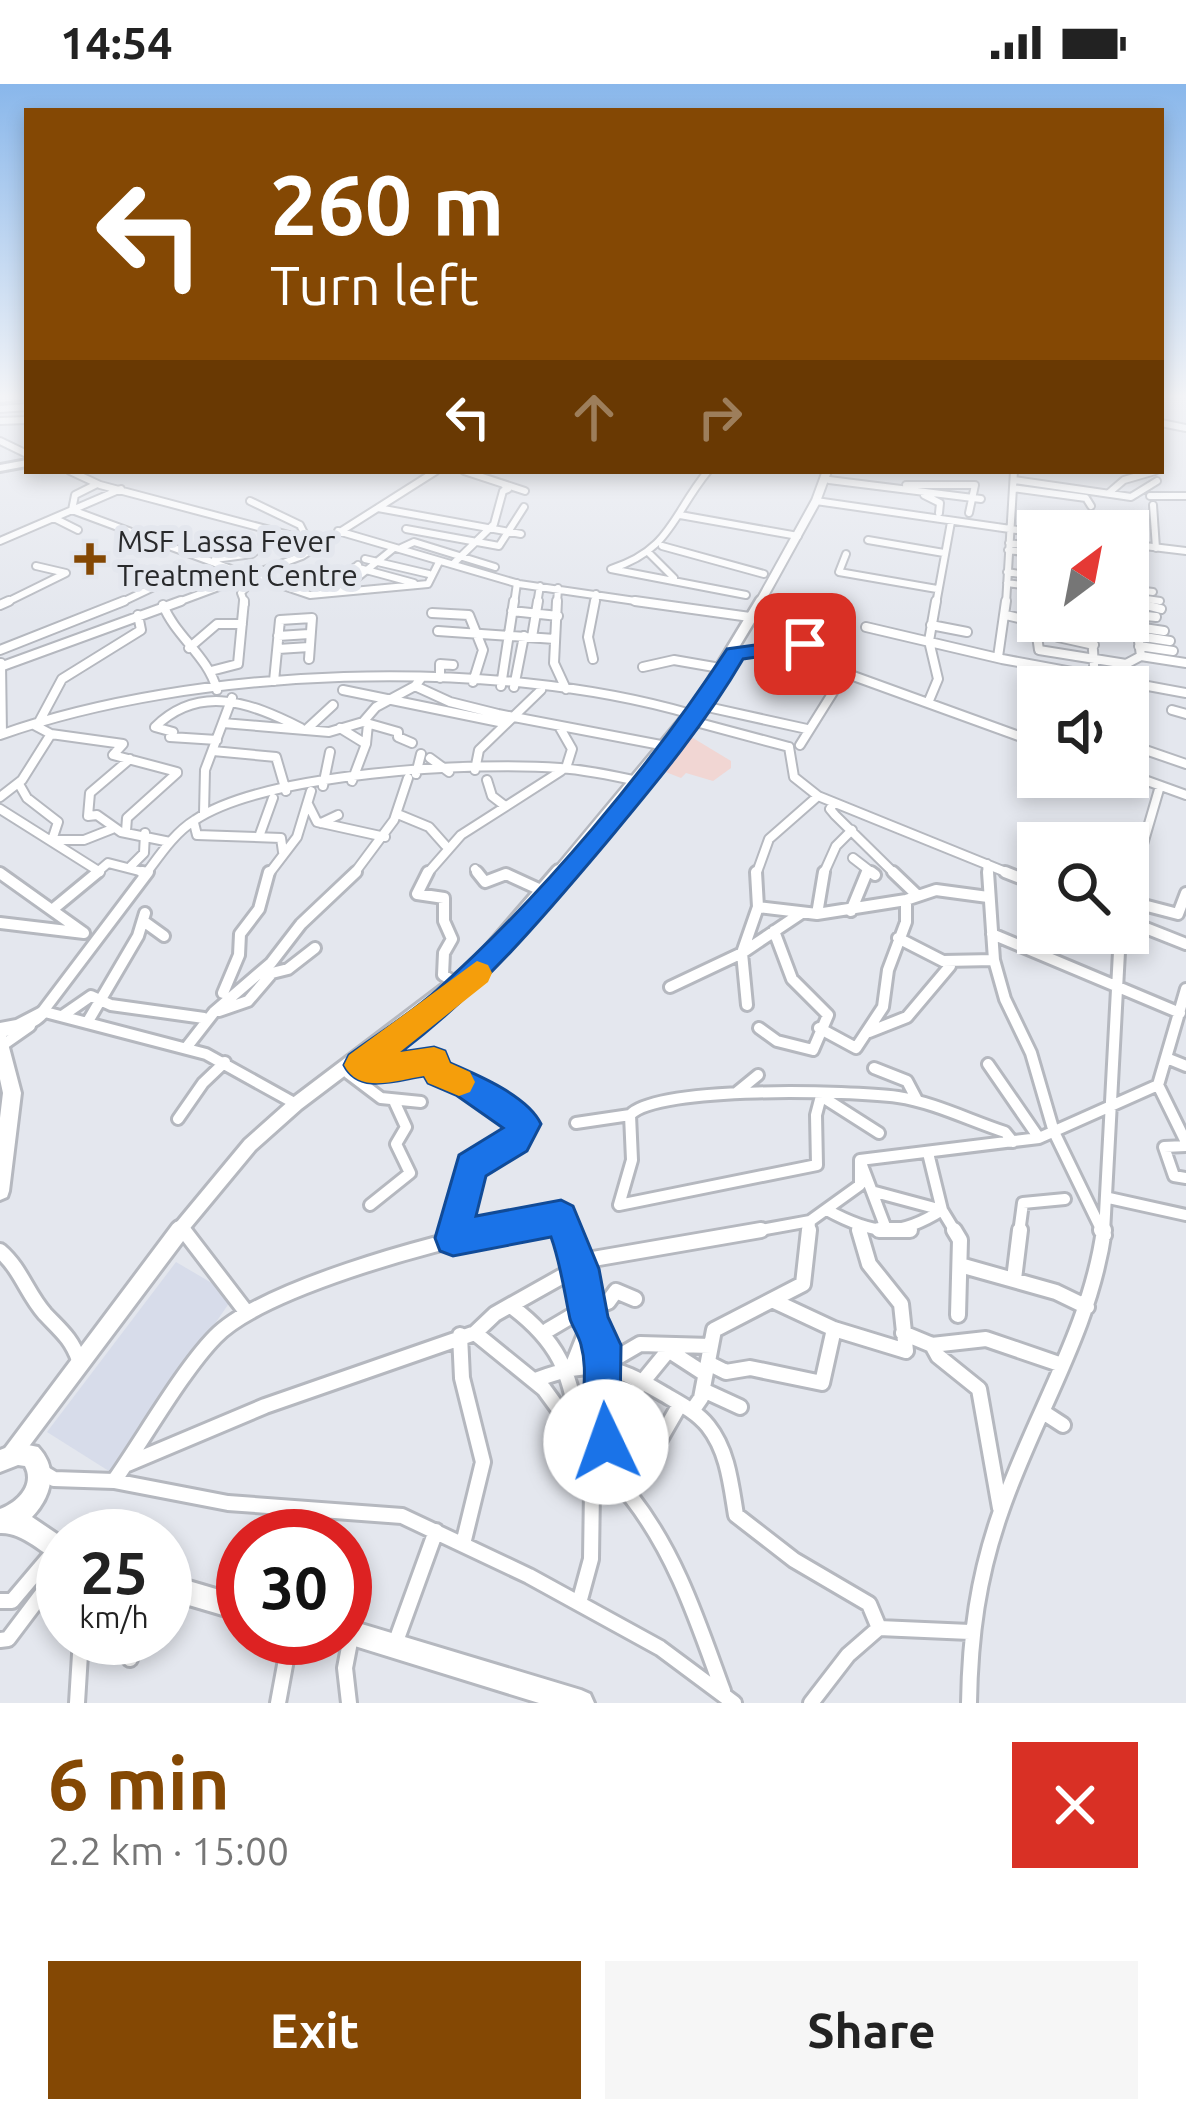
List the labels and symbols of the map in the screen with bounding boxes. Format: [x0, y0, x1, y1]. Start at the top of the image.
north arrow [1017, 510, 1149, 642]
place label: MSF Lassa Fever Treatment Centre [117, 524, 358, 592]
marker: MSF Lassa Fever Treatment Centre [74, 543, 106, 575]
pin [754, 593, 856, 695]
position arrow [543, 1379, 669, 1505]
speed limit sign: 30 [216, 1509, 372, 1665]

